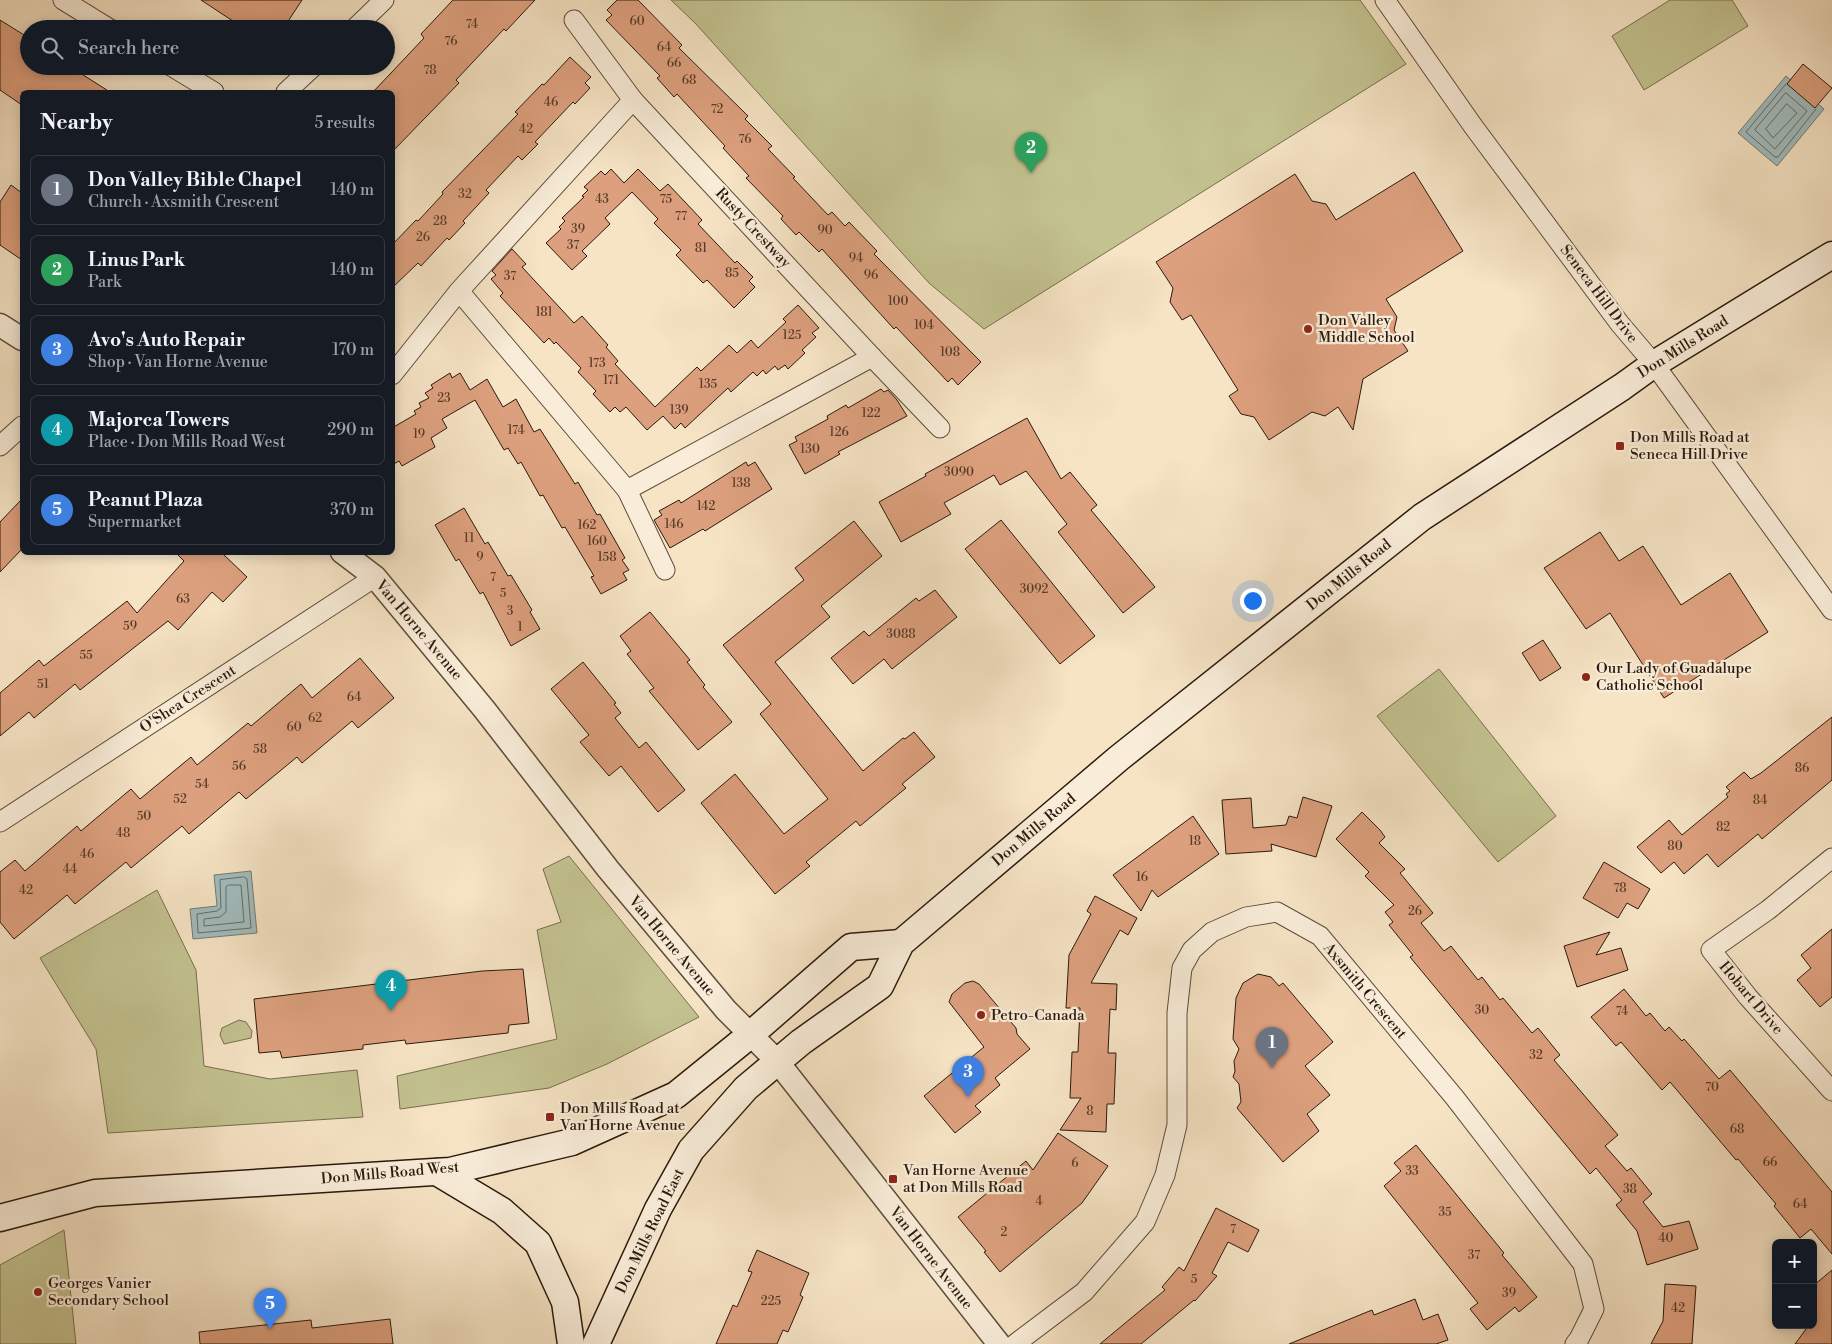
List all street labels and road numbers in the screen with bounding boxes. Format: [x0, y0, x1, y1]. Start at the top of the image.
street label: Rusty Crestway [711, 184, 795, 273]
street label: Seneca Hill Drive [1556, 241, 1642, 347]
street label: Don Mills Road [1634, 311, 1732, 383]
street label: Don Mills Road [1303, 535, 1396, 615]
street label: Van Horne Avenue [371, 575, 467, 684]
street label: O'Shea Crescent [136, 660, 240, 737]
street label: Don Mills Road [988, 789, 1080, 871]
street label: Van Horne Avenue [624, 891, 720, 1000]
street label: Axsmith Crescent [1318, 938, 1411, 1044]
street label: Hobart Drive [1715, 957, 1787, 1039]
street label: Don Mills Road West [320, 1157, 461, 1189]
street label: Don Mills Road East [611, 1165, 689, 1297]
street label: Van Horne Avenue [884, 1202, 977, 1313]

